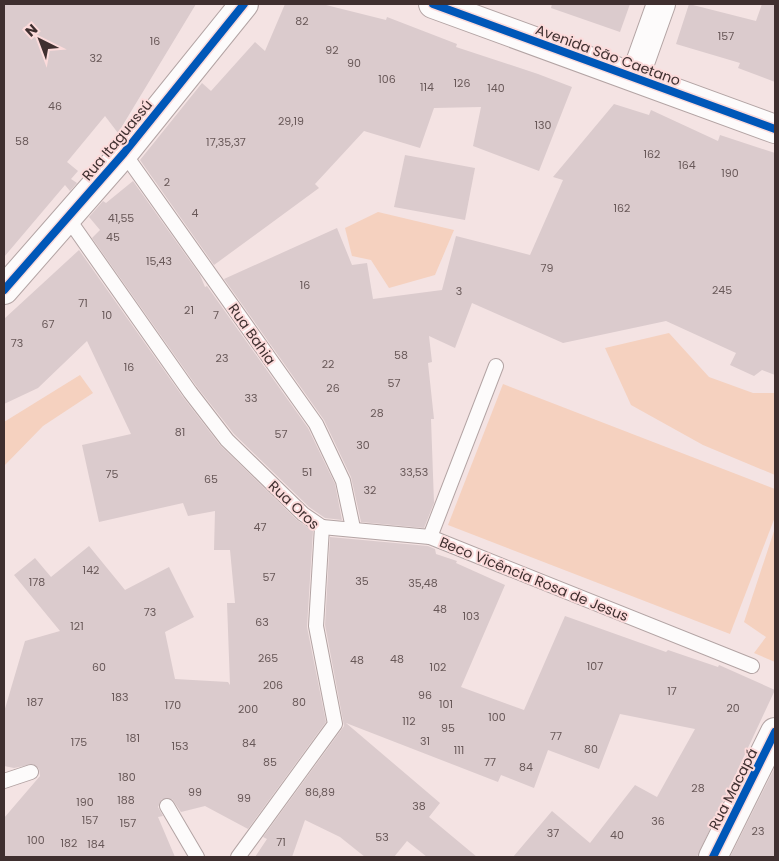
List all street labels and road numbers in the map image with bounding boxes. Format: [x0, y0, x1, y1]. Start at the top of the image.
street label: Avenida São Caetano [533, 19, 683, 91]
street label: Rua Itaguassú [77, 95, 157, 185]
street label: Rua Bahia [224, 299, 280, 369]
street label: Rua Oros [264, 476, 324, 534]
street label: Beco Vicência Rosa de Jesus [437, 532, 631, 626]
street label: Rua Macapá [704, 745, 762, 833]

